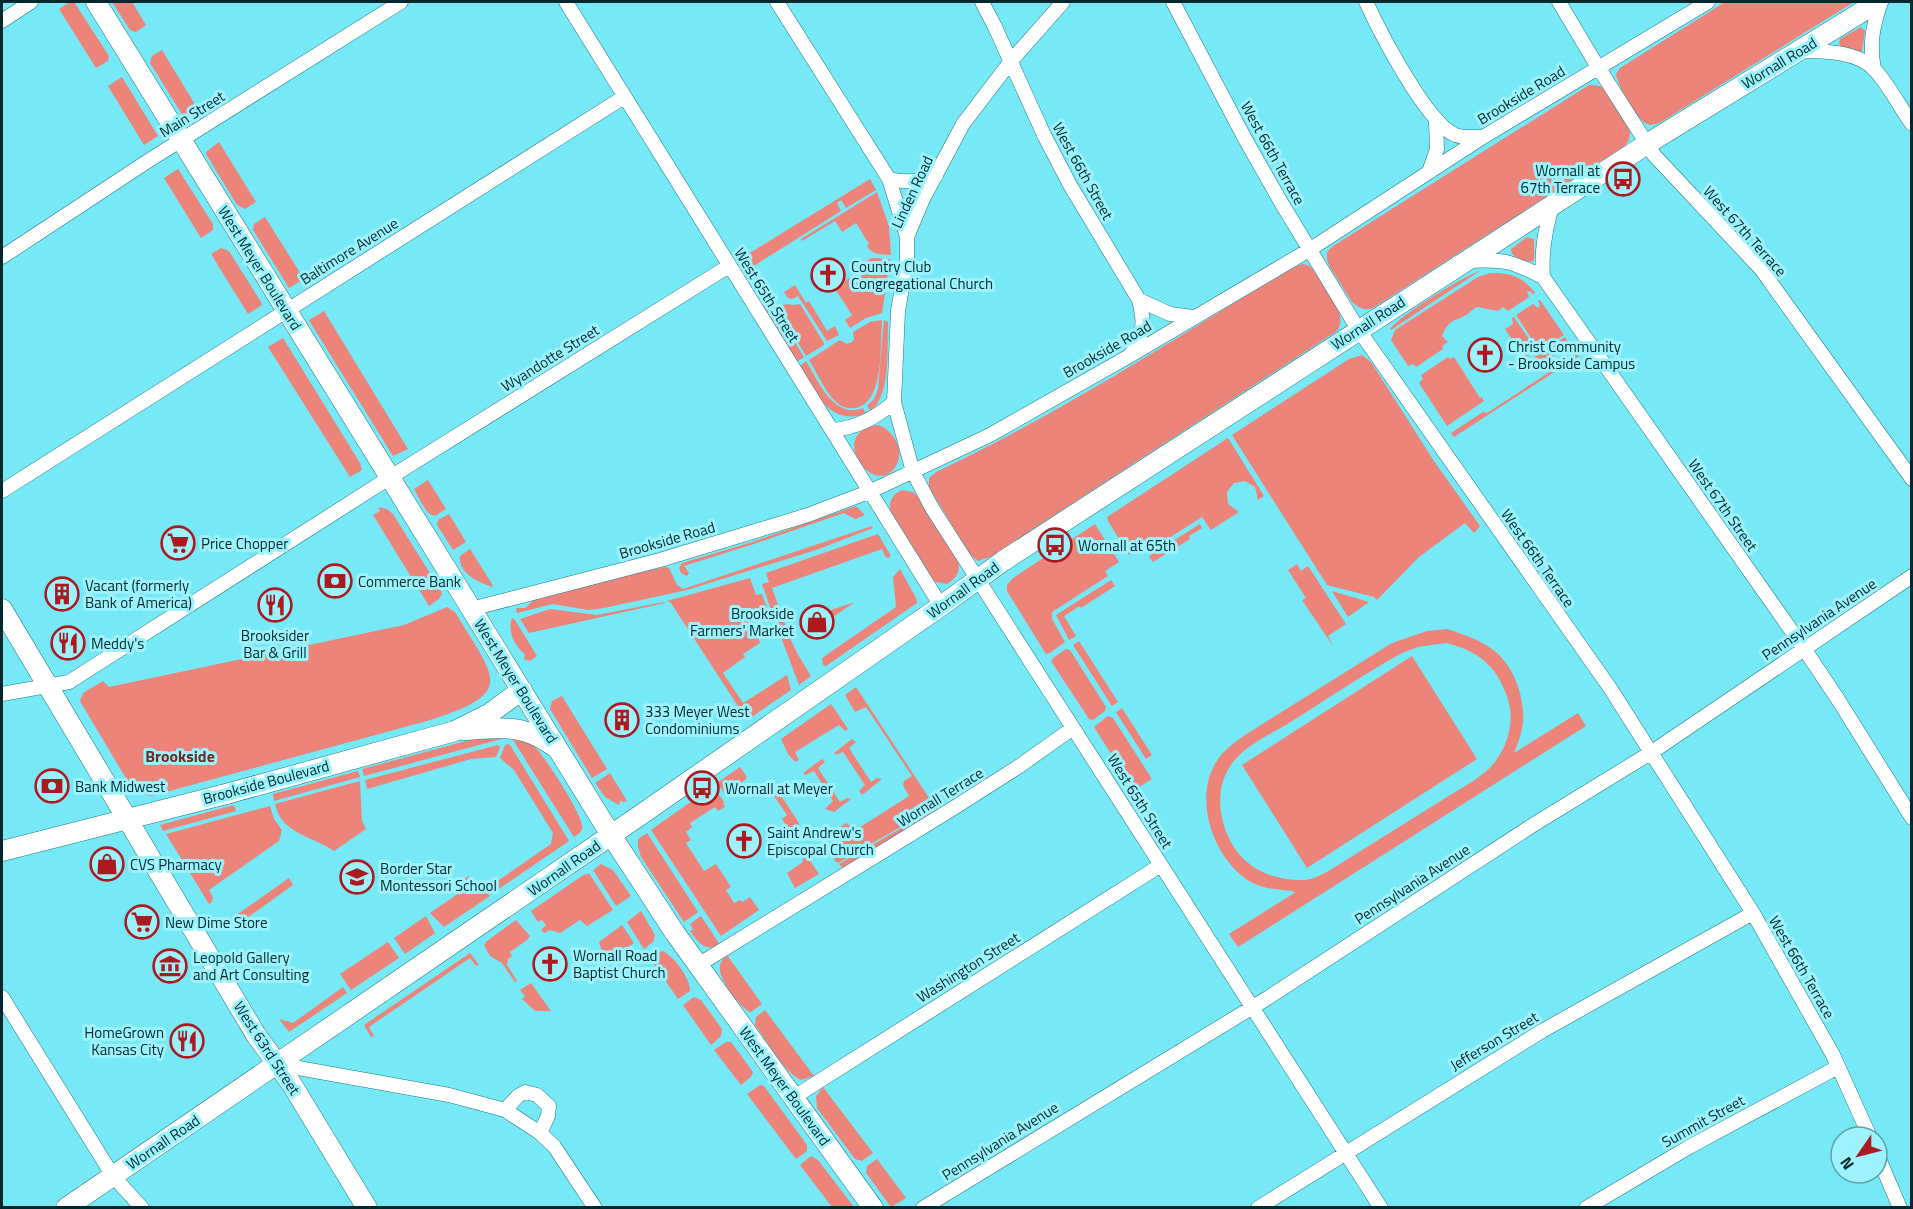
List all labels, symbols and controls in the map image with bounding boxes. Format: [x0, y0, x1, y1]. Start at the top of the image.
street label: Wornall Road [1737, 31, 1821, 95]
street label: Brookside Road [1473, 60, 1569, 130]
street label: Main Street [155, 84, 230, 143]
street label: West 66th Terrace [1235, 97, 1311, 209]
street label: West 66th Street [1047, 118, 1120, 225]
street label: Linden Road [885, 152, 939, 232]
place label: Wornall at 67th Terrace [1521, 159, 1601, 199]
bus stop icon: Wornall at 67th Terrace [1605, 161, 1641, 197]
street label: West 67th Terrace [1698, 180, 1792, 282]
street label: West Meyer Boulevard [212, 201, 308, 335]
street label: Baltimore Avenue [295, 212, 403, 290]
street label: West 65th Street [729, 243, 806, 348]
place label: Country Club Congregational Church [851, 255, 993, 295]
church icon: Country Club Congregational Church [810, 257, 846, 293]
street label: Wornall Road [1326, 290, 1410, 356]
street label: Brookside Road [1058, 314, 1156, 384]
street label: Wyandotte Street [496, 318, 604, 397]
place label: Christ Community - Brookside Campus [1508, 335, 1635, 375]
church icon: Christ Community - Brookside Campus [1467, 337, 1503, 373]
street label: West 67th Street [1683, 454, 1764, 557]
street label: West 66th Terrace [1495, 504, 1581, 612]
street label: Brookside Road [616, 515, 718, 565]
supermarket icon: Price Chopper [160, 525, 196, 561]
bus stop icon: Wornall at 65th [1037, 527, 1073, 563]
place label: Price Chopper [201, 532, 288, 555]
place label: Wornall at 65th [1078, 534, 1176, 557]
street label: Wornall Road [922, 556, 1004, 624]
bank icon: Commerce Bank [317, 563, 353, 599]
place label: Commerce Bank [358, 570, 461, 593]
street label: Pennsylvania Avenue [1757, 572, 1881, 666]
place label: Vacant (formerly Bank of America) [85, 574, 192, 614]
building icon: Vacant (formerly Bank of America) [44, 576, 80, 612]
restaurant icon: Brooksider Bar & Grill [257, 587, 293, 623]
place label: Brookside Farmers' Market [690, 602, 795, 642]
shop icon: Brookside Farmers' Market [799, 604, 835, 640]
street label: West Meyer Boulevard [468, 614, 564, 748]
place label: Brooksider Bar & Grill [241, 624, 309, 664]
restaurant icon: Meddy's [50, 625, 86, 661]
place label: Meddy's [91, 632, 144, 655]
place label: 333 Meyer West Condominiums [645, 700, 750, 740]
building icon: 333 Meyer West Condominiums [604, 702, 640, 738]
district label: Brookside [145, 744, 215, 768]
street label: West 65th Street [1102, 749, 1179, 854]
street label: Brookside Boulevard [200, 754, 332, 810]
street label: Wornall Terrace [892, 761, 988, 833]
bank icon: Bank Midwest [34, 768, 70, 804]
bus stop icon: Wornall at Meyer [684, 770, 720, 806]
place label: Bank Midwest [75, 775, 166, 798]
place label: Wornall at Meyer [725, 777, 833, 800]
place label: Saint Andrew's Episcopal Church [767, 821, 874, 861]
church icon: Saint Andrew's Episcopal Church [726, 823, 762, 859]
street label: Wornall Road [523, 834, 605, 902]
street label: Pennsylvania Avenue [1350, 838, 1474, 930]
shop icon: CVS Pharmacy [89, 846, 125, 882]
place label: CVS Pharmacy [130, 853, 222, 876]
place label: Border Star Montessori School [380, 857, 497, 897]
school or university icon: Border Star Montessori School [339, 859, 375, 895]
supermarket icon: New Dime Store [124, 904, 160, 940]
place label: New Dime Store [165, 911, 267, 934]
street label: West 66th Terrace [1763, 911, 1841, 1023]
street label: Washington Street [912, 926, 1025, 1008]
place label: Wornall Road Baptist Church [573, 944, 666, 984]
place label: Leopold Gallery and Art Consulting [193, 946, 309, 986]
church icon: Wornall Road Baptist Church [532, 946, 568, 982]
museum icon: Leopold Gallery and Art Consulting [152, 948, 188, 984]
street label: West 63rd Street [228, 997, 306, 1100]
street label: Jefferson Street [1446, 1005, 1543, 1076]
place label: HomeGrown Kansas City [84, 1021, 164, 1061]
street label: West Meyer Boulevard [734, 1021, 836, 1151]
restaurant icon: HomeGrown Kansas City [169, 1023, 205, 1059]
street label: Summit Street [1657, 1088, 1749, 1153]
street label: Pennsylvania Avenue [937, 1096, 1063, 1186]
street label: Wornall Road [122, 1109, 204, 1175]
north arrow [1829, 1125, 1889, 1185]
text: N [1834, 1152, 1860, 1175]

